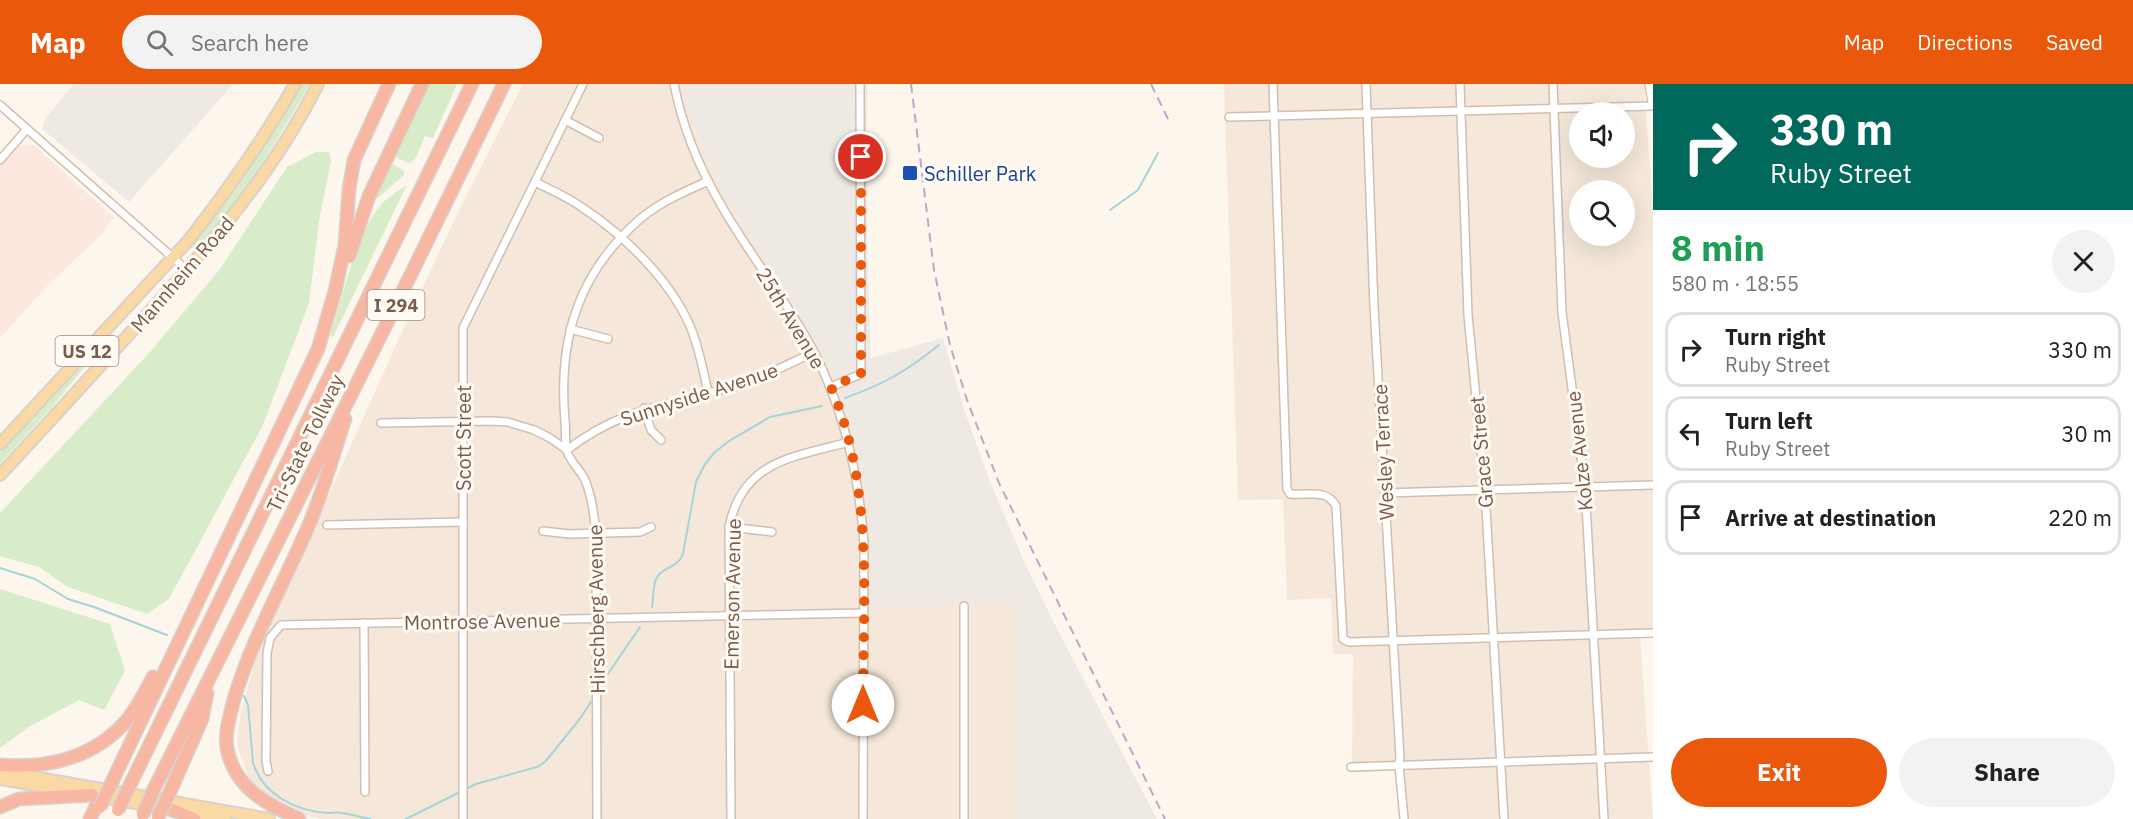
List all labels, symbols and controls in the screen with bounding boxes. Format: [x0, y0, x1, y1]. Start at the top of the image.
search box [122, 15, 542, 69]
text: Map [30, 24, 86, 61]
icon: search [143, 26, 176, 59]
text: Search here [191, 28, 309, 57]
text: Map [1844, 28, 1884, 56]
text: Directions [1917, 28, 2013, 56]
text: Saved [2046, 28, 2103, 56]
map controls [1569, 102, 1635, 246]
button: sound [1569, 102, 1635, 168]
text: 330 m [1770, 102, 1893, 157]
icon: right [1671, 108, 1749, 186]
pin [835, 131, 886, 182]
icon: arrive [844, 140, 877, 173]
text: Ruby Street [1770, 155, 1912, 190]
place label: Schiller Park [924, 160, 1037, 187]
marker: Schiller Park [901, 164, 919, 182]
button: search [1569, 180, 1635, 246]
street label: Mannheim Road [124, 210, 240, 338]
text: 8 min [1671, 224, 1765, 271]
button: close [2052, 230, 2115, 293]
street label: 25th Avenue [750, 262, 832, 374]
text: 580 m · 18:55 [1671, 270, 1799, 297]
road number: I 294 [368, 290, 424, 320]
text: Turn right [1725, 322, 1826, 351]
icon: right [1674, 333, 1707, 366]
text: 330 m [2048, 335, 2112, 364]
road number: US 12 [56, 336, 118, 366]
text: Ruby Street [1725, 351, 1830, 378]
street label: Sunnyside Avenue [617, 356, 781, 432]
street label: Tri-State Tollway [260, 370, 350, 516]
street label: Wesley Terrace [1366, 383, 1400, 521]
street label: Scott Street [450, 385, 477, 491]
street label: Kolze Avenue [1559, 390, 1599, 512]
street label: Grace Street [1463, 395, 1499, 509]
text: Turn left [1725, 406, 1813, 435]
icon: left [1674, 417, 1707, 450]
text: 30 m [2061, 419, 2112, 448]
text: Ruby Street [1725, 435, 1830, 462]
icon: arrive [1674, 501, 1707, 534]
text: Arrive at destination [1725, 503, 1936, 532]
text: 220 m [2048, 503, 2112, 532]
street label: Emerson Avenue [717, 518, 747, 670]
street label: Hirschberg Avenue [581, 524, 611, 694]
street label: Montrose Avenue [404, 606, 560, 636]
position arrow [831, 673, 895, 737]
button: Exit [1671, 738, 1887, 807]
button: Share [1899, 738, 2115, 807]

